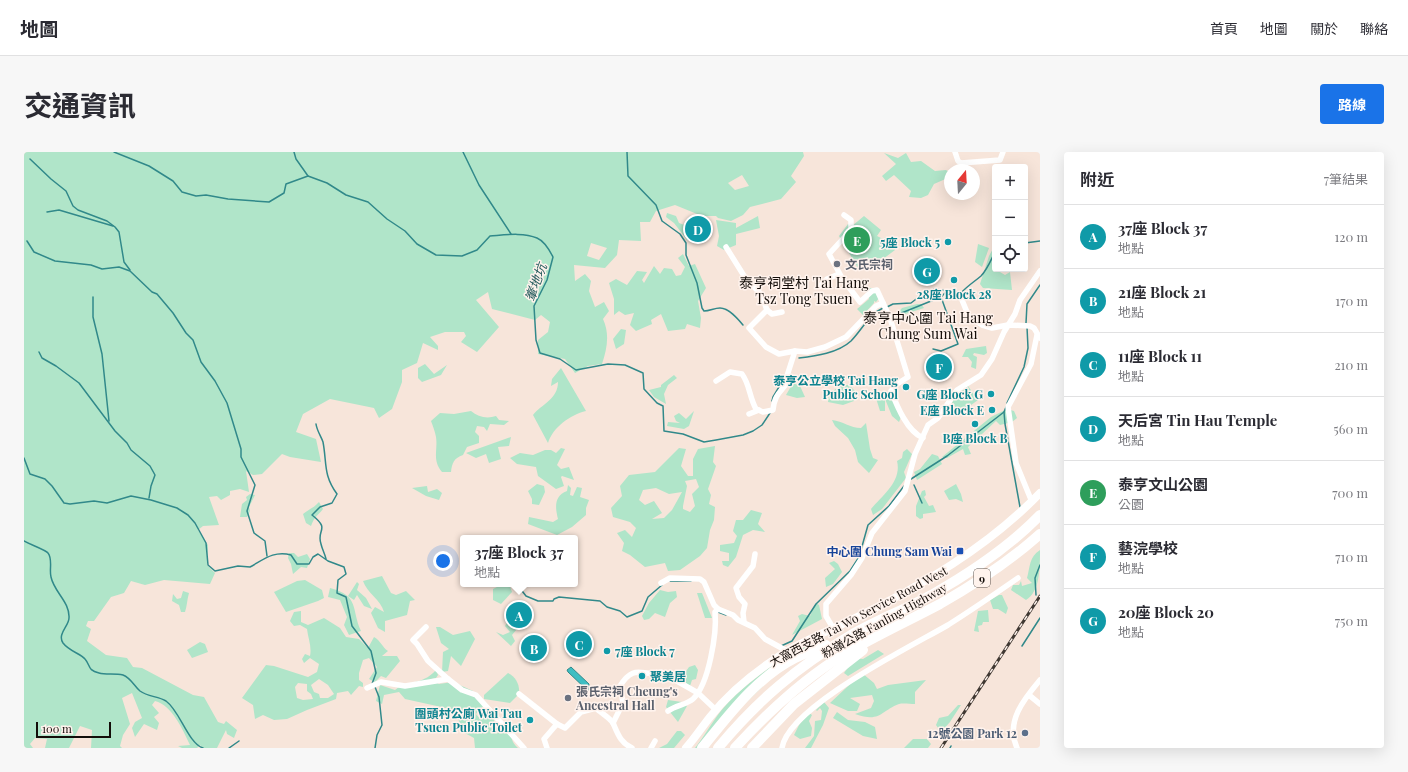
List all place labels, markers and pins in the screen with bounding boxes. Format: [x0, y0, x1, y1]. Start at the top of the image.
pin: D [685, 214, 711, 244]
pin: E [844, 225, 870, 255]
place label: 5座 Block 5 [880, 234, 940, 250]
marker: 5座 Block 5 [943, 237, 953, 247]
place label: 文氏宗祠 [845, 256, 893, 272]
pin: G [914, 256, 940, 286]
marker: 文氏宗祠 [832, 259, 842, 269]
marker: 28座 Block 28 [949, 275, 959, 285]
place label: 28座 Block 28 [917, 286, 992, 302]
pin: F [926, 352, 952, 382]
place label: 泰亨公立學校 Tai Hang Public School [773, 372, 898, 402]
marker: 泰亨公立學校 Tai Hang Public School [901, 382, 911, 392]
place label: G座 Block G [916, 386, 983, 402]
marker: G座 Block G [986, 389, 996, 399]
place label: E座 Block E [920, 402, 984, 418]
marker: E座 Block E [987, 405, 997, 415]
marker: B座 Block B [970, 419, 980, 429]
place label: B座 Block B [942, 430, 1008, 446]
place label: 中心圍 Chung Sam Wai [826, 543, 952, 559]
marker: 中心圍 Chung Sam Wai [955, 546, 965, 556]
pin: A [506, 600, 532, 630]
pin: C [566, 629, 592, 659]
pin: B [521, 633, 547, 663]
place label: 7座 Block 7 [615, 643, 675, 659]
marker: 7座 Block 7 [602, 646, 612, 656]
place label: 聚美居 [650, 668, 686, 684]
marker: 聚美居 [637, 671, 647, 681]
place label: 張氏宗祠 Cheung's Ancestral Hall [575, 683, 678, 713]
marker: 張氏宗祠 Cheung's Ancestral Hall [563, 693, 573, 703]
place label: 圍頭村公廁 Wai Tau Tsuen Public Toilet [415, 705, 523, 735]
marker: 圍頭村公廁 Wai Tau Tsuen Public Toilet [525, 715, 535, 725]
place label: 12號公園 Park 12 [928, 725, 1017, 741]
marker: 12號公園 Park 12 [1020, 728, 1030, 738]

